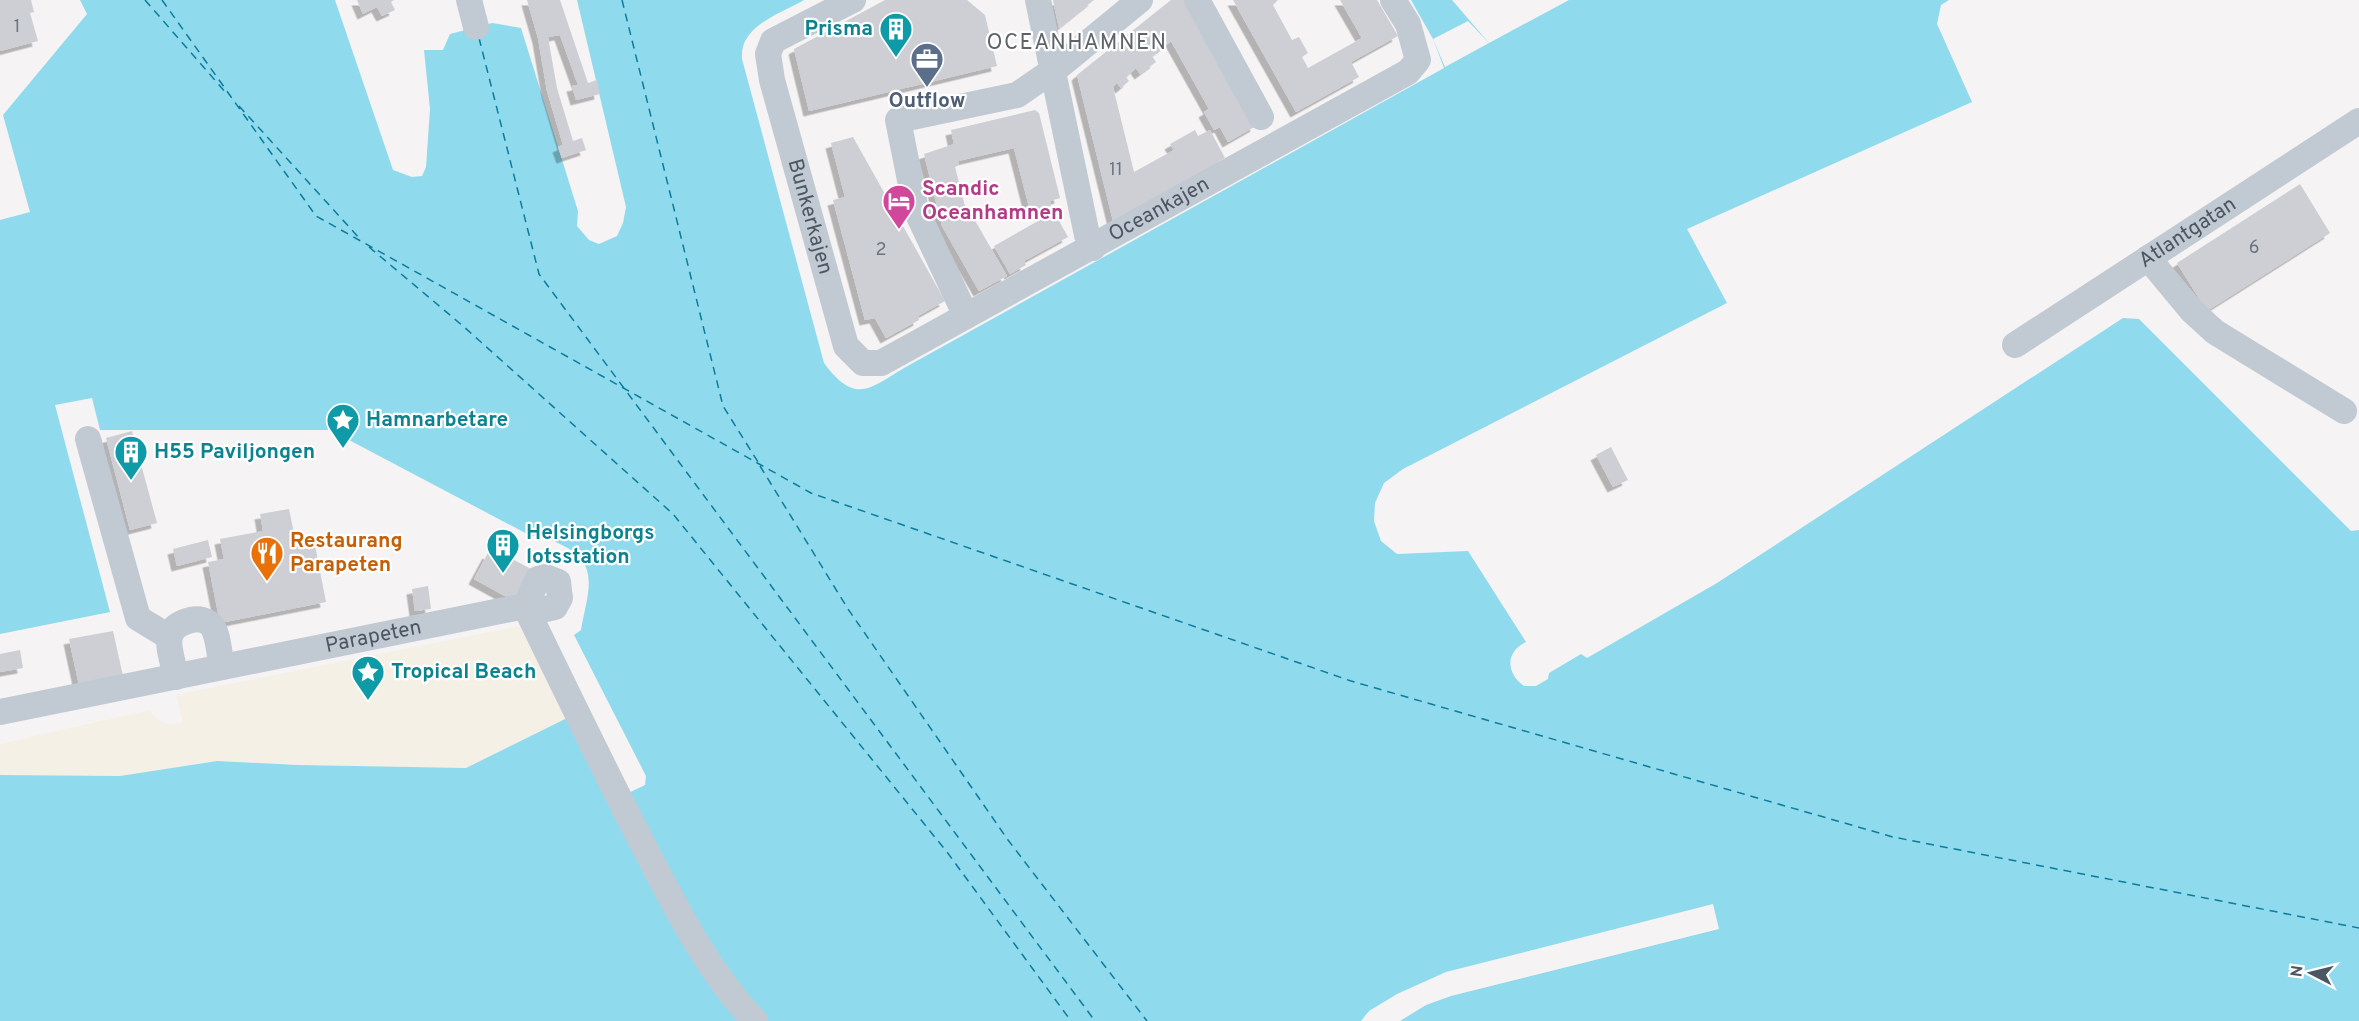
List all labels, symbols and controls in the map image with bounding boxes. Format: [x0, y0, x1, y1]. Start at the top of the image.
building icon: Prisma [878, 11, 914, 58]
house number: 1 [14, 16, 20, 39]
place label: Prisma [805, 16, 873, 43]
district label: OCEANHAMNEN [986, 30, 1168, 57]
office icon: Outflow [909, 41, 945, 88]
place label: Outflow [889, 88, 965, 115]
street label: Bunkerkajen [781, 156, 839, 277]
house number: 11 [1109, 159, 1123, 182]
street label: Oceankajen [1104, 171, 1214, 248]
place label: Scandic Oceanhamnen [922, 176, 1064, 227]
hotel icon: Scandic Oceanhamnen [881, 183, 917, 230]
street label: Atlantgatan [2134, 191, 2242, 274]
house number: 6 [2249, 237, 2259, 260]
house number: 2 [875, 239, 887, 262]
place icon: Hamnarbetare [325, 402, 361, 449]
place label: Hamnarbetare [366, 407, 508, 434]
building icon: H55 Paviljongen [113, 434, 149, 481]
place label: H55 Paviljongen [154, 439, 315, 466]
place label: Helsingborgs lotsstation [526, 520, 655, 571]
building icon: Helsingborgs lotsstation [485, 527, 521, 574]
place label: Restaurang Parapeten [290, 528, 403, 579]
restaurant icon: Restaurang Parapeten [249, 535, 285, 582]
street label: Parapeten [323, 614, 424, 659]
place icon: Tropical Beach [350, 654, 386, 701]
place label: Tropical Beach [391, 659, 536, 686]
north arrow [2281, 943, 2341, 1003]
text: N [2287, 964, 2309, 978]

